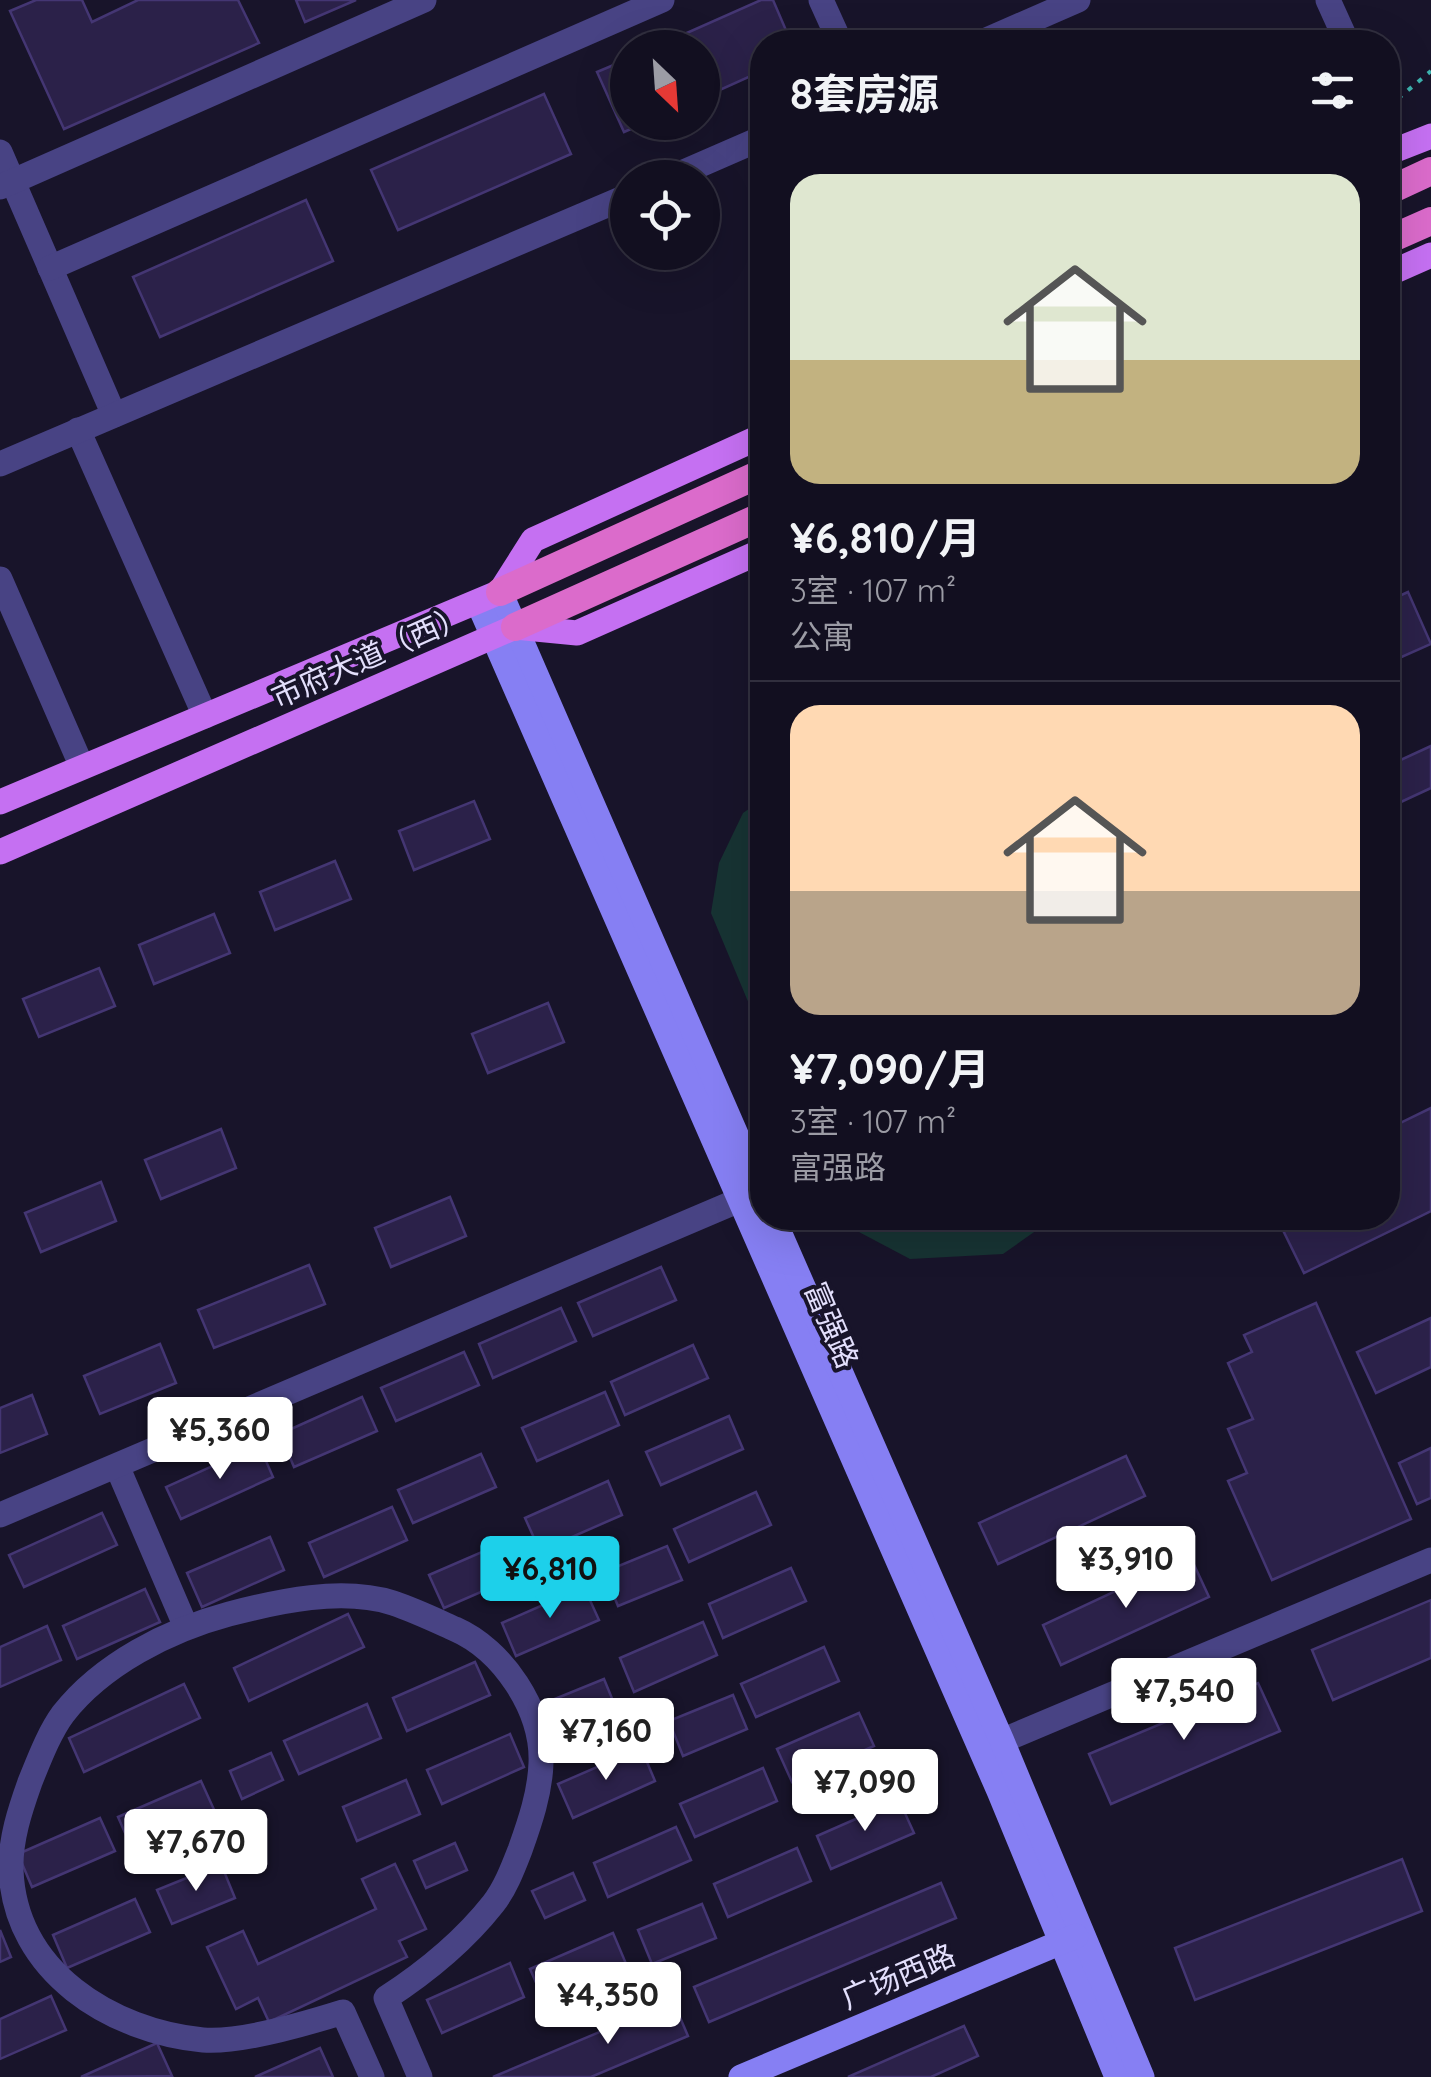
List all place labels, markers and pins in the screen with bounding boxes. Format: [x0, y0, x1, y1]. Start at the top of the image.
pin: ¥5,360 [139, 1397, 301, 1482]
pin: ¥3,910 [1045, 1526, 1207, 1611]
pin: ¥6,810 [469, 1536, 631, 1621]
pin: ¥7,540 [1103, 1658, 1265, 1743]
pin: ¥7,160 [525, 1698, 687, 1783]
pin: ¥7,090 [784, 1749, 946, 1834]
pin: ¥7,670 [115, 1809, 277, 1894]
pin: ¥4,350 [527, 1962, 689, 2047]

